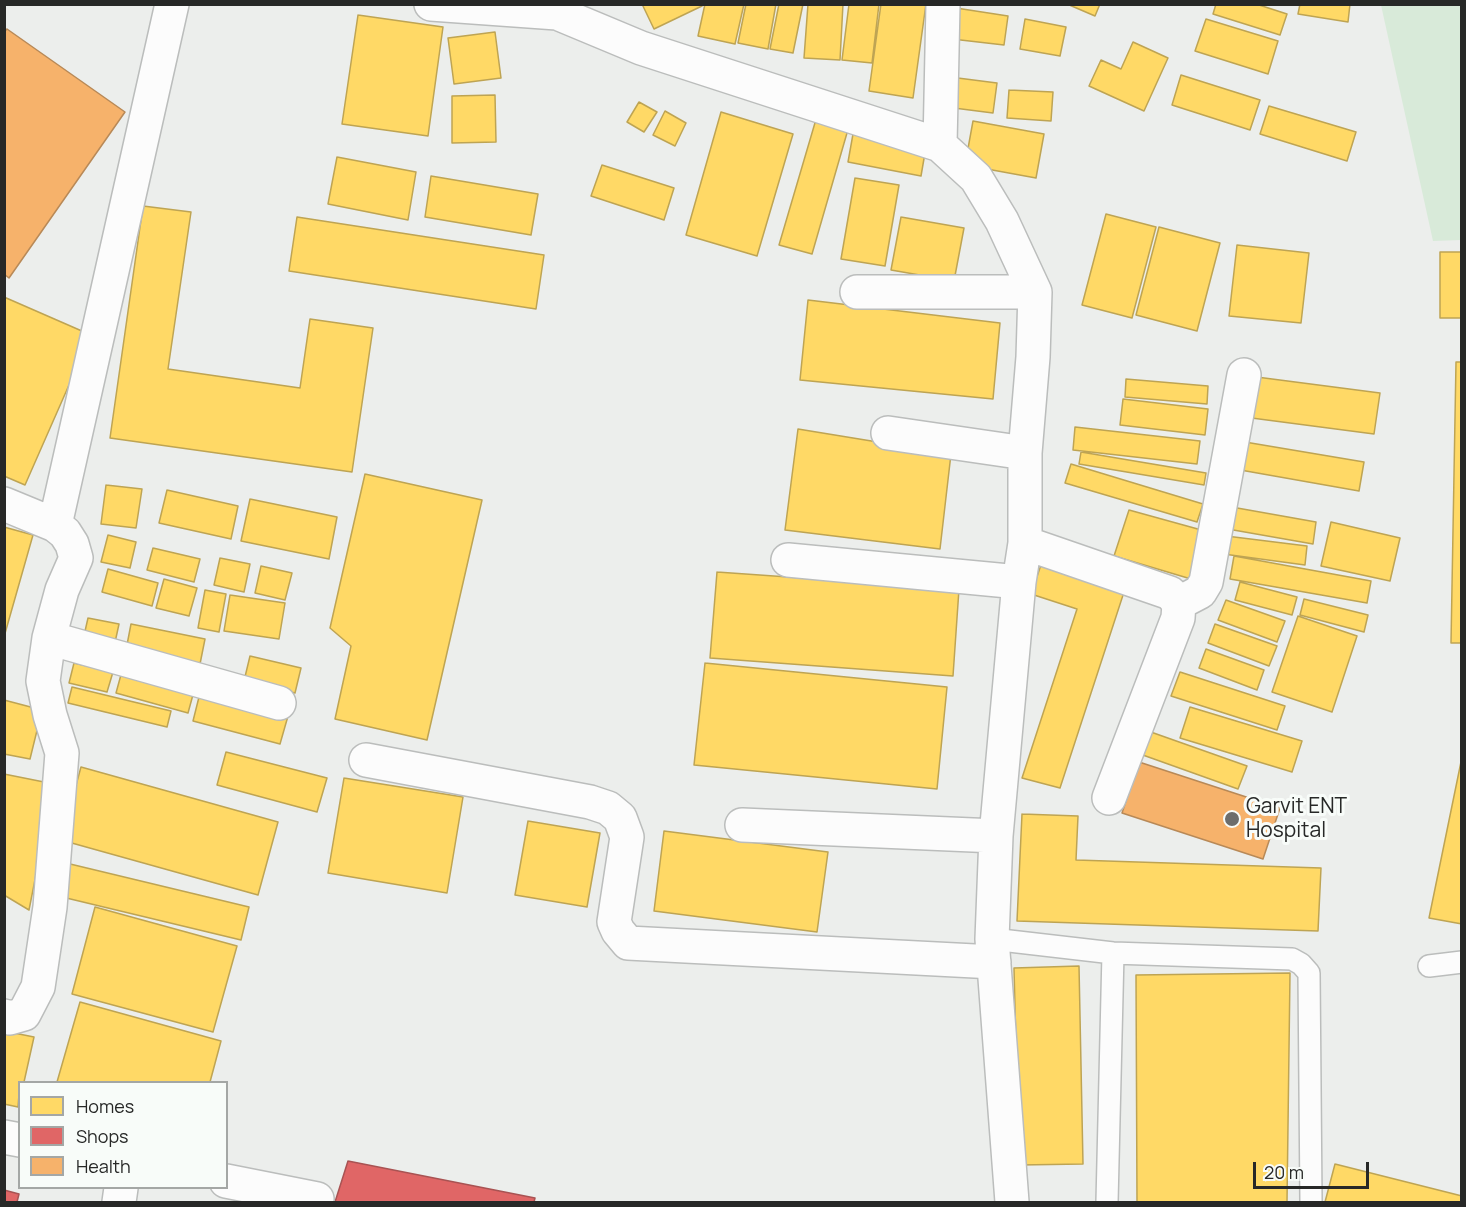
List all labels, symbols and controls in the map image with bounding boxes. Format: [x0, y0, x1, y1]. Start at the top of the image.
place label: Garvit ENT Hospital [1246, 794, 1347, 844]
marker: Garvit ENT Hospital [1223, 810, 1241, 828]
legend [18, 1081, 228, 1189]
text: Homes [76, 1094, 134, 1118]
text: Shops [76, 1124, 128, 1148]
scale bar [1256, 1150, 1372, 1188]
text: Health [76, 1154, 131, 1178]
text: 20 m [1264, 1160, 1304, 1184]

